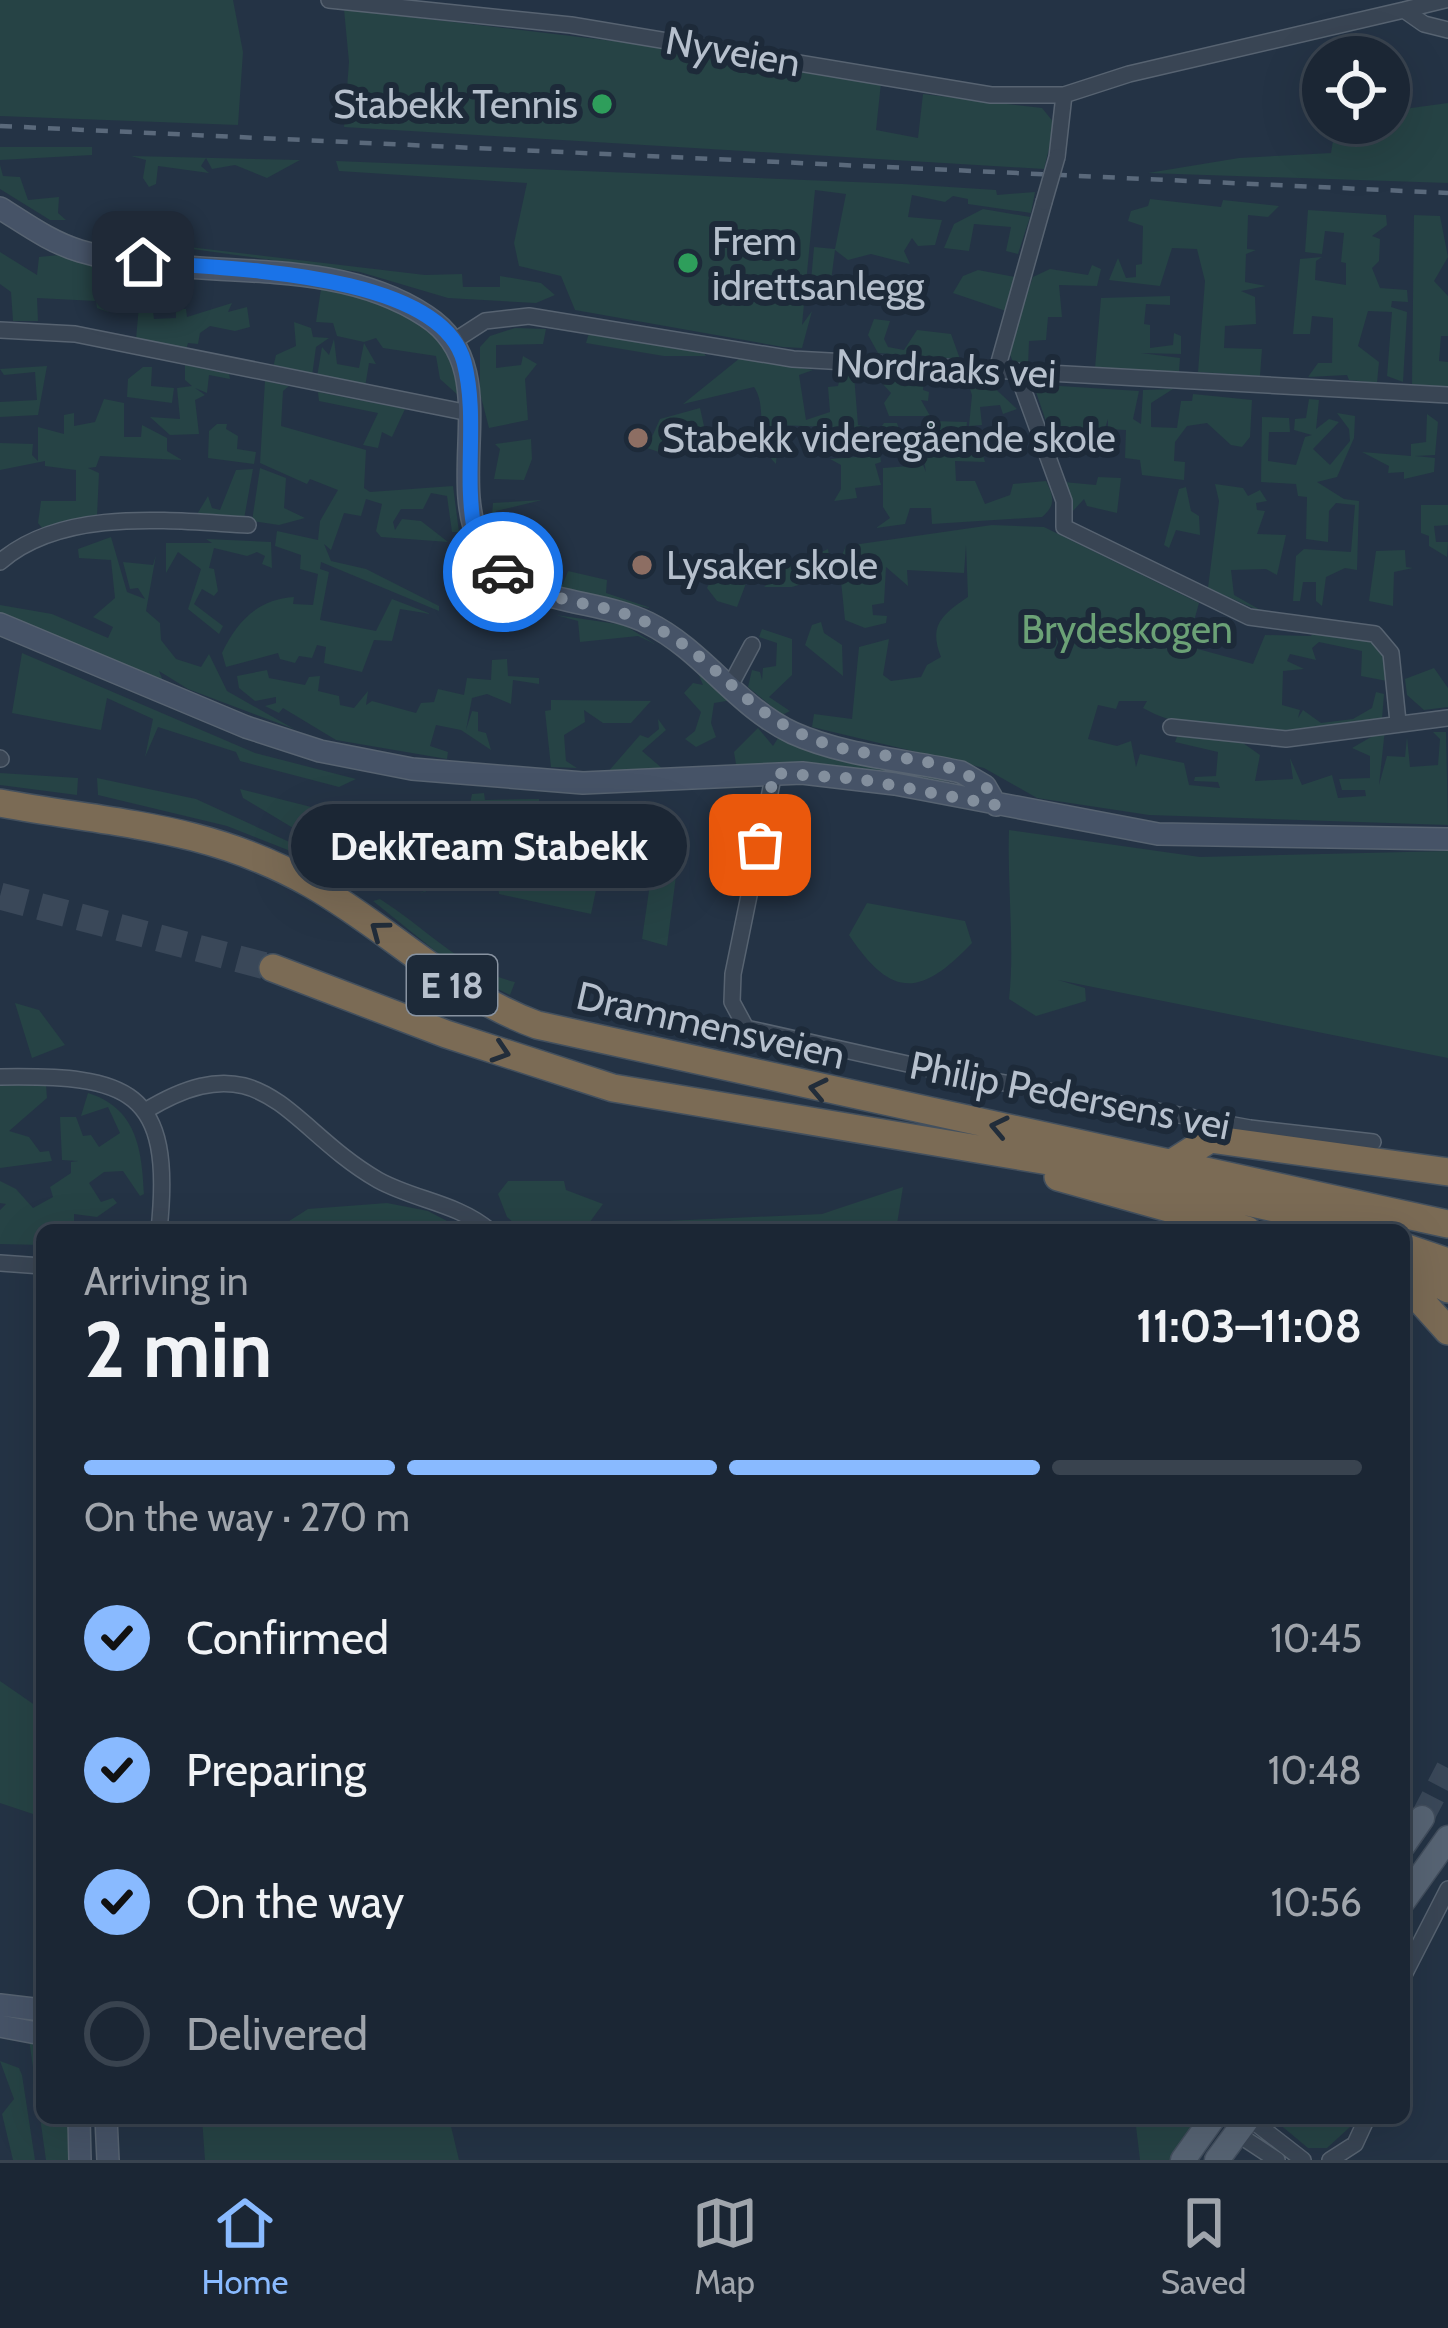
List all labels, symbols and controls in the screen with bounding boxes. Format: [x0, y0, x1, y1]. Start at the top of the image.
street label: Nyveien [662, 16, 804, 86]
map controls [1302, 36, 1410, 144]
button: locate [1302, 36, 1410, 144]
place label: Stabekk Tennis [333, 80, 578, 128]
marker: Stabekk Tennis [589, 91, 615, 117]
pin [92, 211, 194, 313]
place label: Frem idrettsanlegg [712, 217, 925, 310]
icon: home [110, 229, 176, 295]
marker: Frem idrettsanlegg [675, 250, 701, 276]
street label: Nordraaks vei [835, 338, 1057, 398]
place label: Stabekk videregående skole [662, 414, 1116, 462]
marker: Stabekk videregående skole [625, 425, 651, 451]
courier [443, 512, 563, 632]
icon: car [470, 539, 536, 605]
place label: Lysaker skole [666, 541, 878, 589]
marker: Lysaker skole [629, 552, 655, 578]
park label: Brydeskogen [1021, 605, 1233, 653]
pin [709, 794, 811, 896]
callout: DekkTeam Stabekk [292, 803, 688, 887]
icon: bag [727, 812, 793, 878]
text: DekkTeam Stabekk [330, 822, 648, 870]
one-way arrow [371, 922, 392, 944]
road number: E 18 [407, 955, 497, 1015]
street label: Drammensveien [572, 971, 850, 1079]
one-way arrow [490, 1037, 511, 1062]
street label: Philip Pedersens vei [906, 1040, 1234, 1150]
one-way arrow [808, 1077, 828, 1102]
one-way arrow [990, 1115, 1010, 1141]
text: Arriving in [84, 1257, 248, 1305]
text: 11:03–11:08 [1136, 1299, 1362, 1353]
text: 2 min [84, 1302, 272, 1397]
text: On the way · 270 m [84, 1493, 410, 1541]
icon: check [84, 1605, 150, 1671]
text: Confirmed [186, 1611, 389, 1665]
text: 10:45 [1270, 1614, 1362, 1662]
icon: check [84, 1737, 150, 1803]
text: Preparing [186, 1743, 366, 1797]
text: 10:48 [1268, 1746, 1362, 1794]
icon: check [84, 1869, 150, 1935]
text: On the way [186, 1875, 404, 1929]
text: 10:56 [1271, 1878, 1362, 1926]
text: Delivered [186, 2007, 368, 2061]
tab: Home [202, 2190, 288, 2302]
tab: Map [692, 2190, 758, 2302]
tab: Saved [1161, 2190, 1246, 2302]

